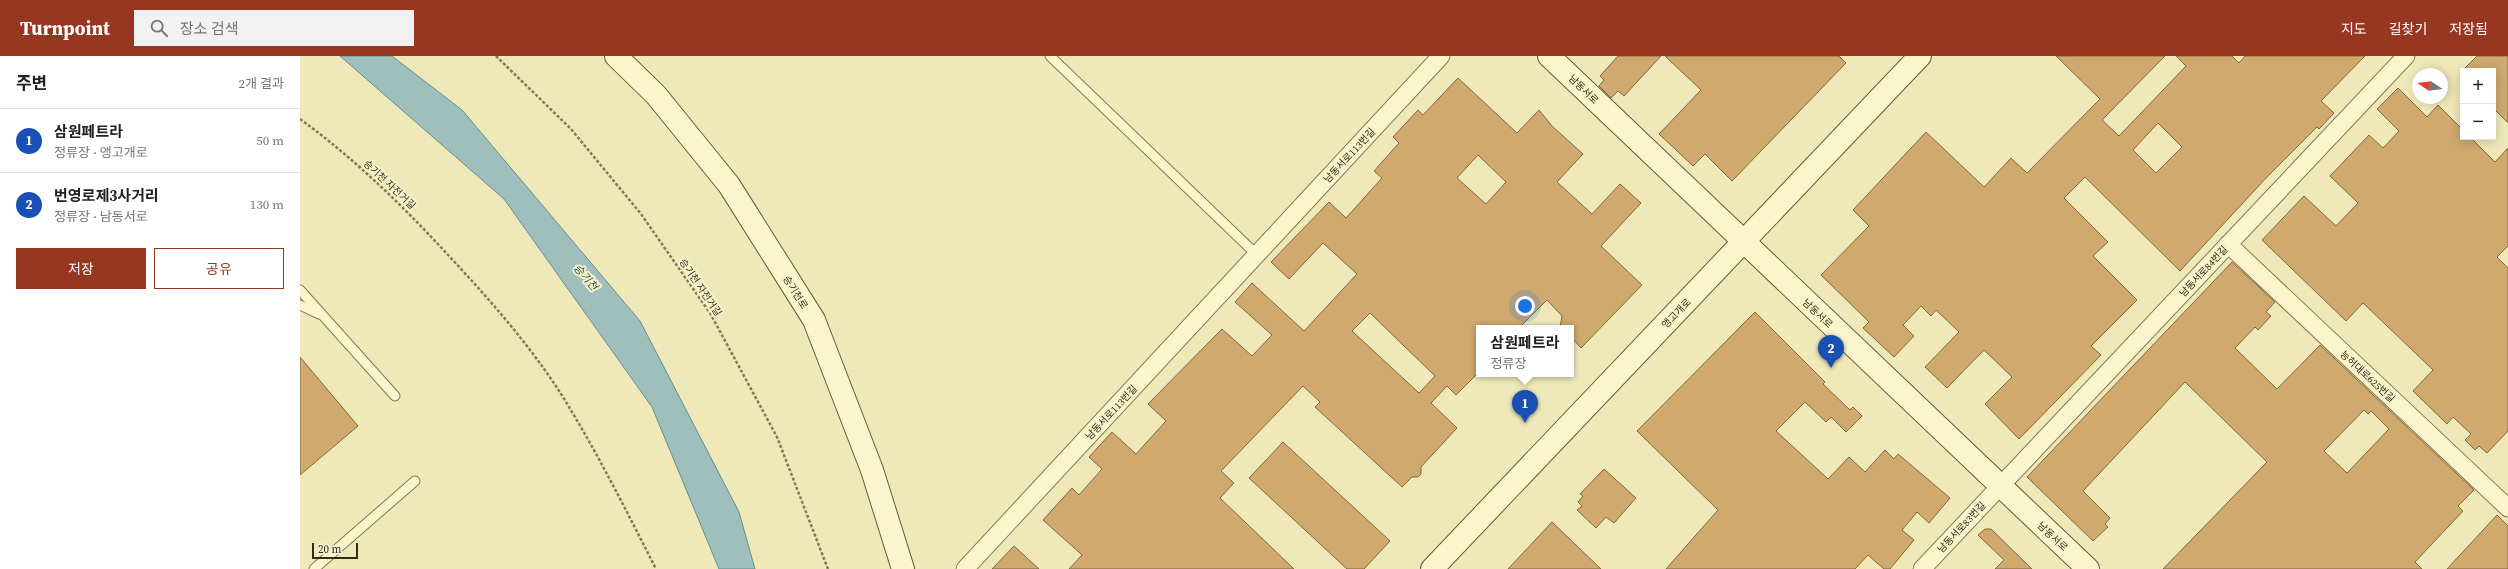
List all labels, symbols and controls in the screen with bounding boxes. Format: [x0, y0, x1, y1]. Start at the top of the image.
search box [134, 10, 414, 46]
text: Turnpoint [20, 15, 110, 41]
icon: search [148, 17, 170, 39]
text: 장소 검색 [180, 18, 239, 39]
text: 지도 [2341, 19, 2367, 39]
text: 길찾기 [2389, 19, 2427, 39]
text: 저장됨 [2449, 19, 2488, 39]
north arrow [2412, 68, 2448, 104]
map controls [2460, 68, 2496, 140]
button: + [2460, 68, 2496, 104]
text: 주변 [16, 71, 47, 95]
street label: 남동서로 [1566, 72, 1601, 107]
text: 2개 결과 [239, 75, 284, 92]
button: − [2460, 104, 2496, 140]
text: 삼원페트라 [54, 121, 123, 142]
street label: 남동서로113번길 [1321, 125, 1378, 185]
text: 1 [25, 132, 33, 149]
text: 50 m [256, 132, 284, 149]
text: 정류장 · 앵고개로 [54, 144, 148, 161]
street label: 승기천 자전거길 [361, 157, 418, 212]
text: 번영로제3사거리 [54, 185, 159, 206]
text: 2 [25, 196, 33, 213]
text: 130 m [250, 196, 284, 213]
text: 정류장 · 남동서로 [54, 208, 148, 225]
street label: 남동서로84번길 [2176, 243, 2230, 300]
button: 저장 [16, 248, 146, 289]
button: 공유 [154, 248, 284, 289]
street label: 승기천 자전거길 [677, 256, 725, 319]
water label: 승기천 [570, 261, 602, 295]
street label: 승기천로 [780, 273, 811, 311]
your location [1515, 296, 1535, 316]
street label: 앵고개로 [1659, 296, 1694, 331]
street label: 남동서로 [1800, 296, 1836, 331]
popup [1476, 325, 1574, 377]
text: 삼원페트라 [1490, 332, 1560, 353]
pin: 2 [1818, 335, 1844, 368]
street label: 능허대로625번길 [2338, 348, 2398, 405]
text: 정류장 [1490, 355, 1526, 372]
street label: 남동서로113번길 [1083, 382, 1140, 442]
pin: 1 [1512, 390, 1538, 423]
street label: 남동서로83번길 [1934, 499, 1988, 556]
street label: 남동서로 [2035, 519, 2071, 554]
scale bar [312, 541, 358, 560]
text: 20 m [318, 542, 341, 557]

